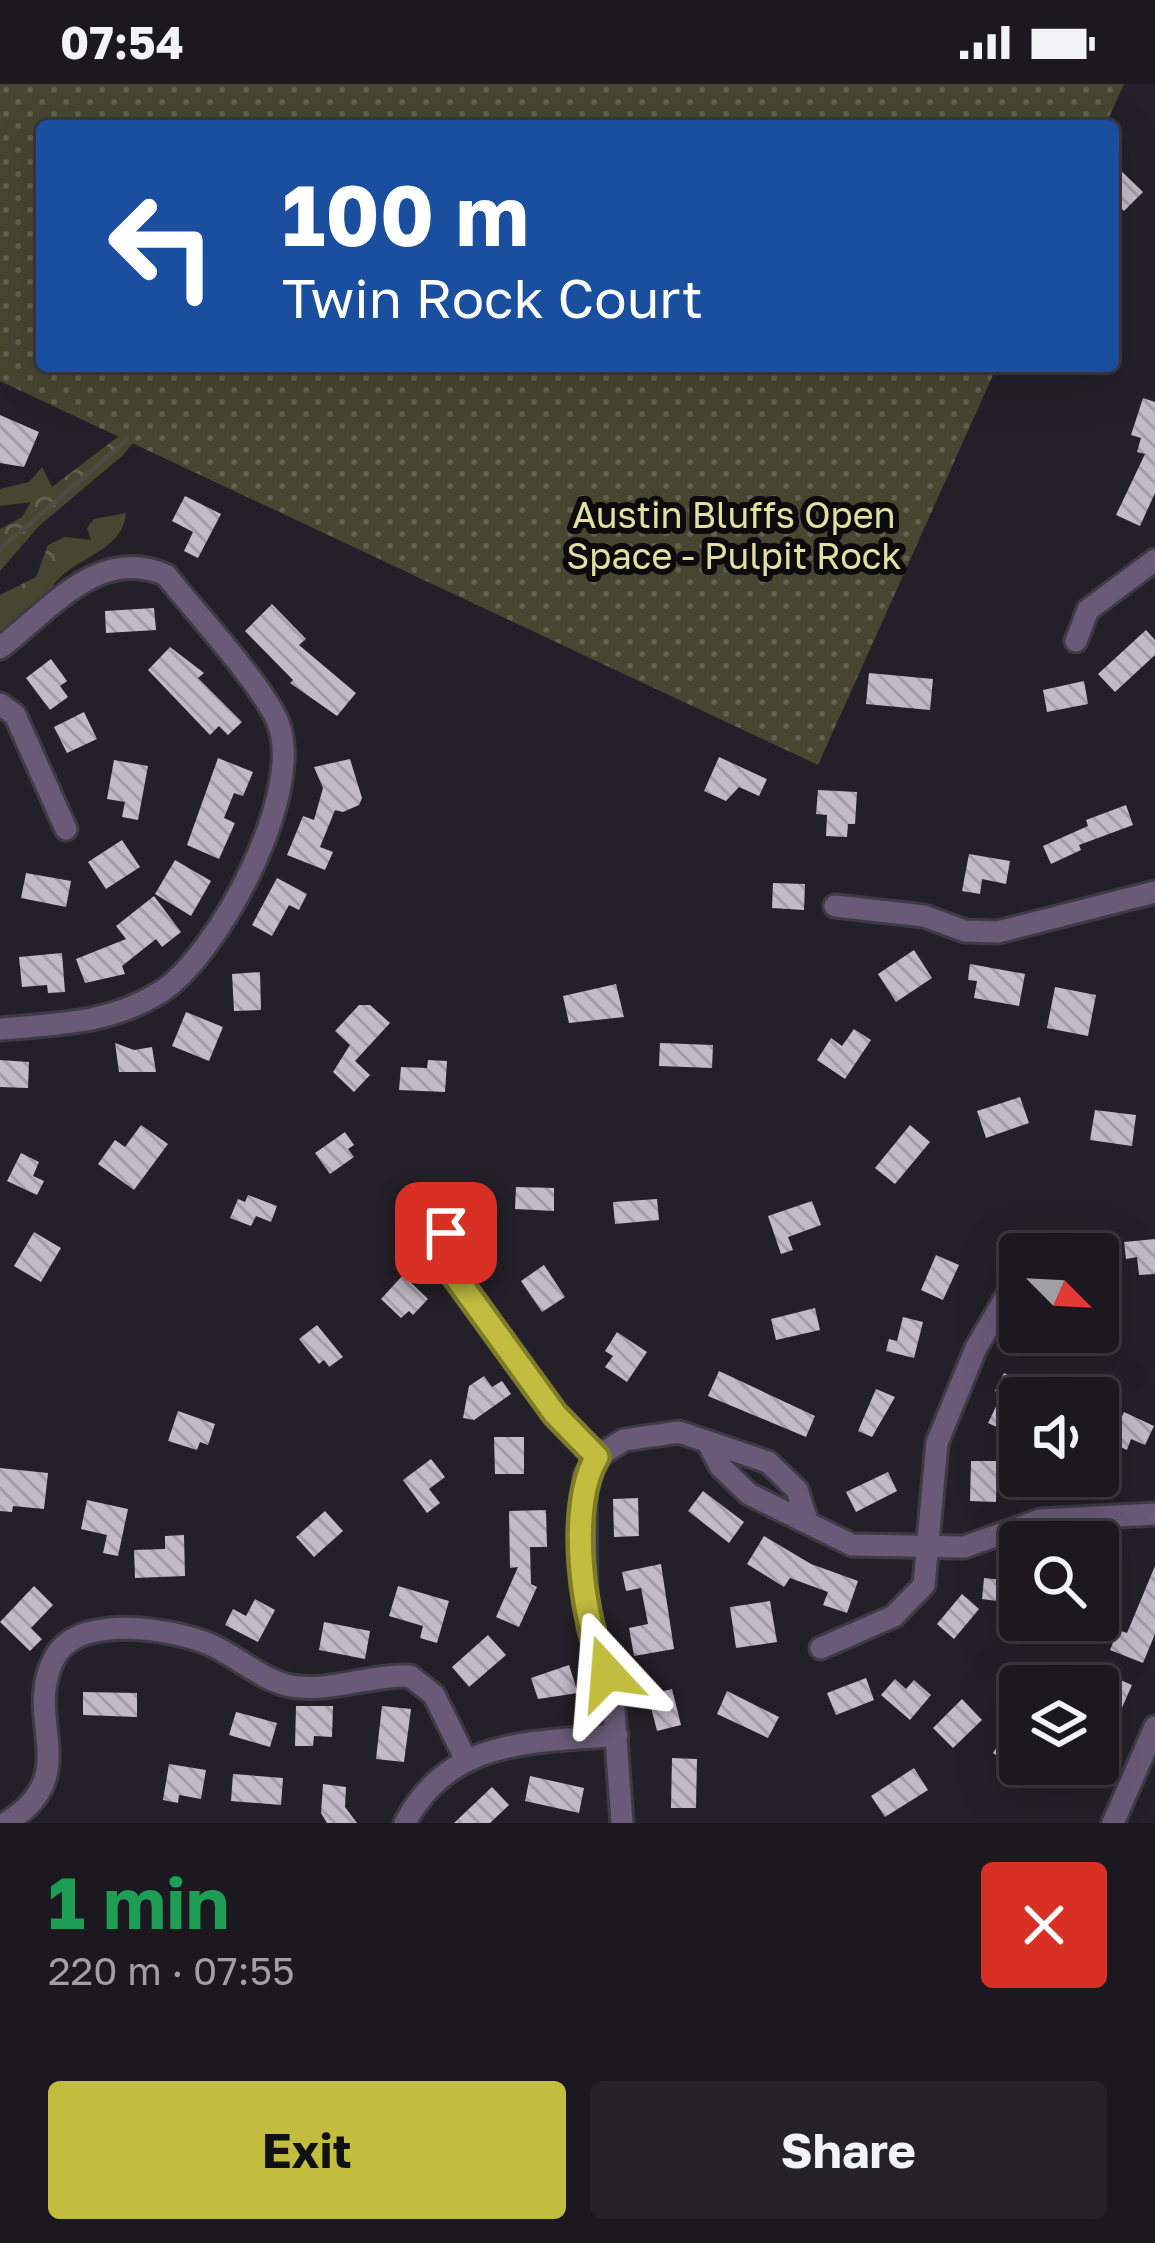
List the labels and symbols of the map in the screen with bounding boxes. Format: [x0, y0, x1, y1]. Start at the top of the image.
park label: Austin Bluffs Open Space - Pulpit Rock [566, 493, 902, 577]
pin [395, 1182, 497, 1284]
north arrow [999, 1233, 1119, 1353]
position arrow [544, 1610, 670, 1736]

